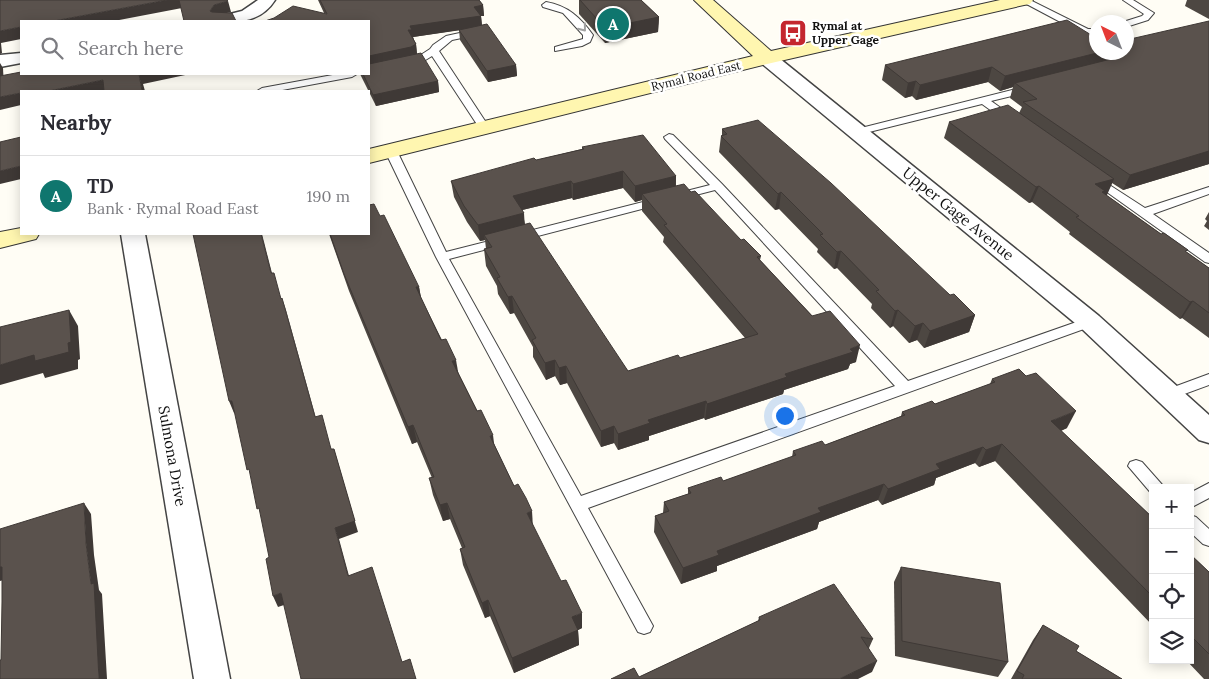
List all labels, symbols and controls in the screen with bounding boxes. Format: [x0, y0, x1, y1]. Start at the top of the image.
pin: A [597, 5, 629, 43]
north arrow [1089, 15, 1134, 60]
bus stop icon: Rymal at Upper Gage [778, 18, 808, 48]
place label: Rymal at Upper Gage [812, 18, 880, 47]
search box [20, 20, 370, 75]
one-way arrow [577, 22, 585, 31]
icon: search [38, 34, 66, 62]
text: Search here [78, 36, 184, 60]
street label: Rymal Road East [649, 57, 743, 94]
text: Nearby [40, 109, 111, 136]
street label: Upper Gage Avenue [899, 163, 1018, 264]
text: TD [87, 174, 114, 198]
text: A [51, 186, 61, 206]
text: 190 m [306, 186, 350, 206]
text: Bank · Rymal Road East [87, 198, 259, 218]
your location [772, 403, 798, 429]
street label: Sulmona Drive [154, 404, 191, 508]
map controls [1149, 484, 1194, 664]
button: + [1149, 484, 1194, 529]
button: − [1149, 529, 1194, 574]
button: locate [1149, 574, 1194, 619]
button: layers [1149, 619, 1194, 664]

